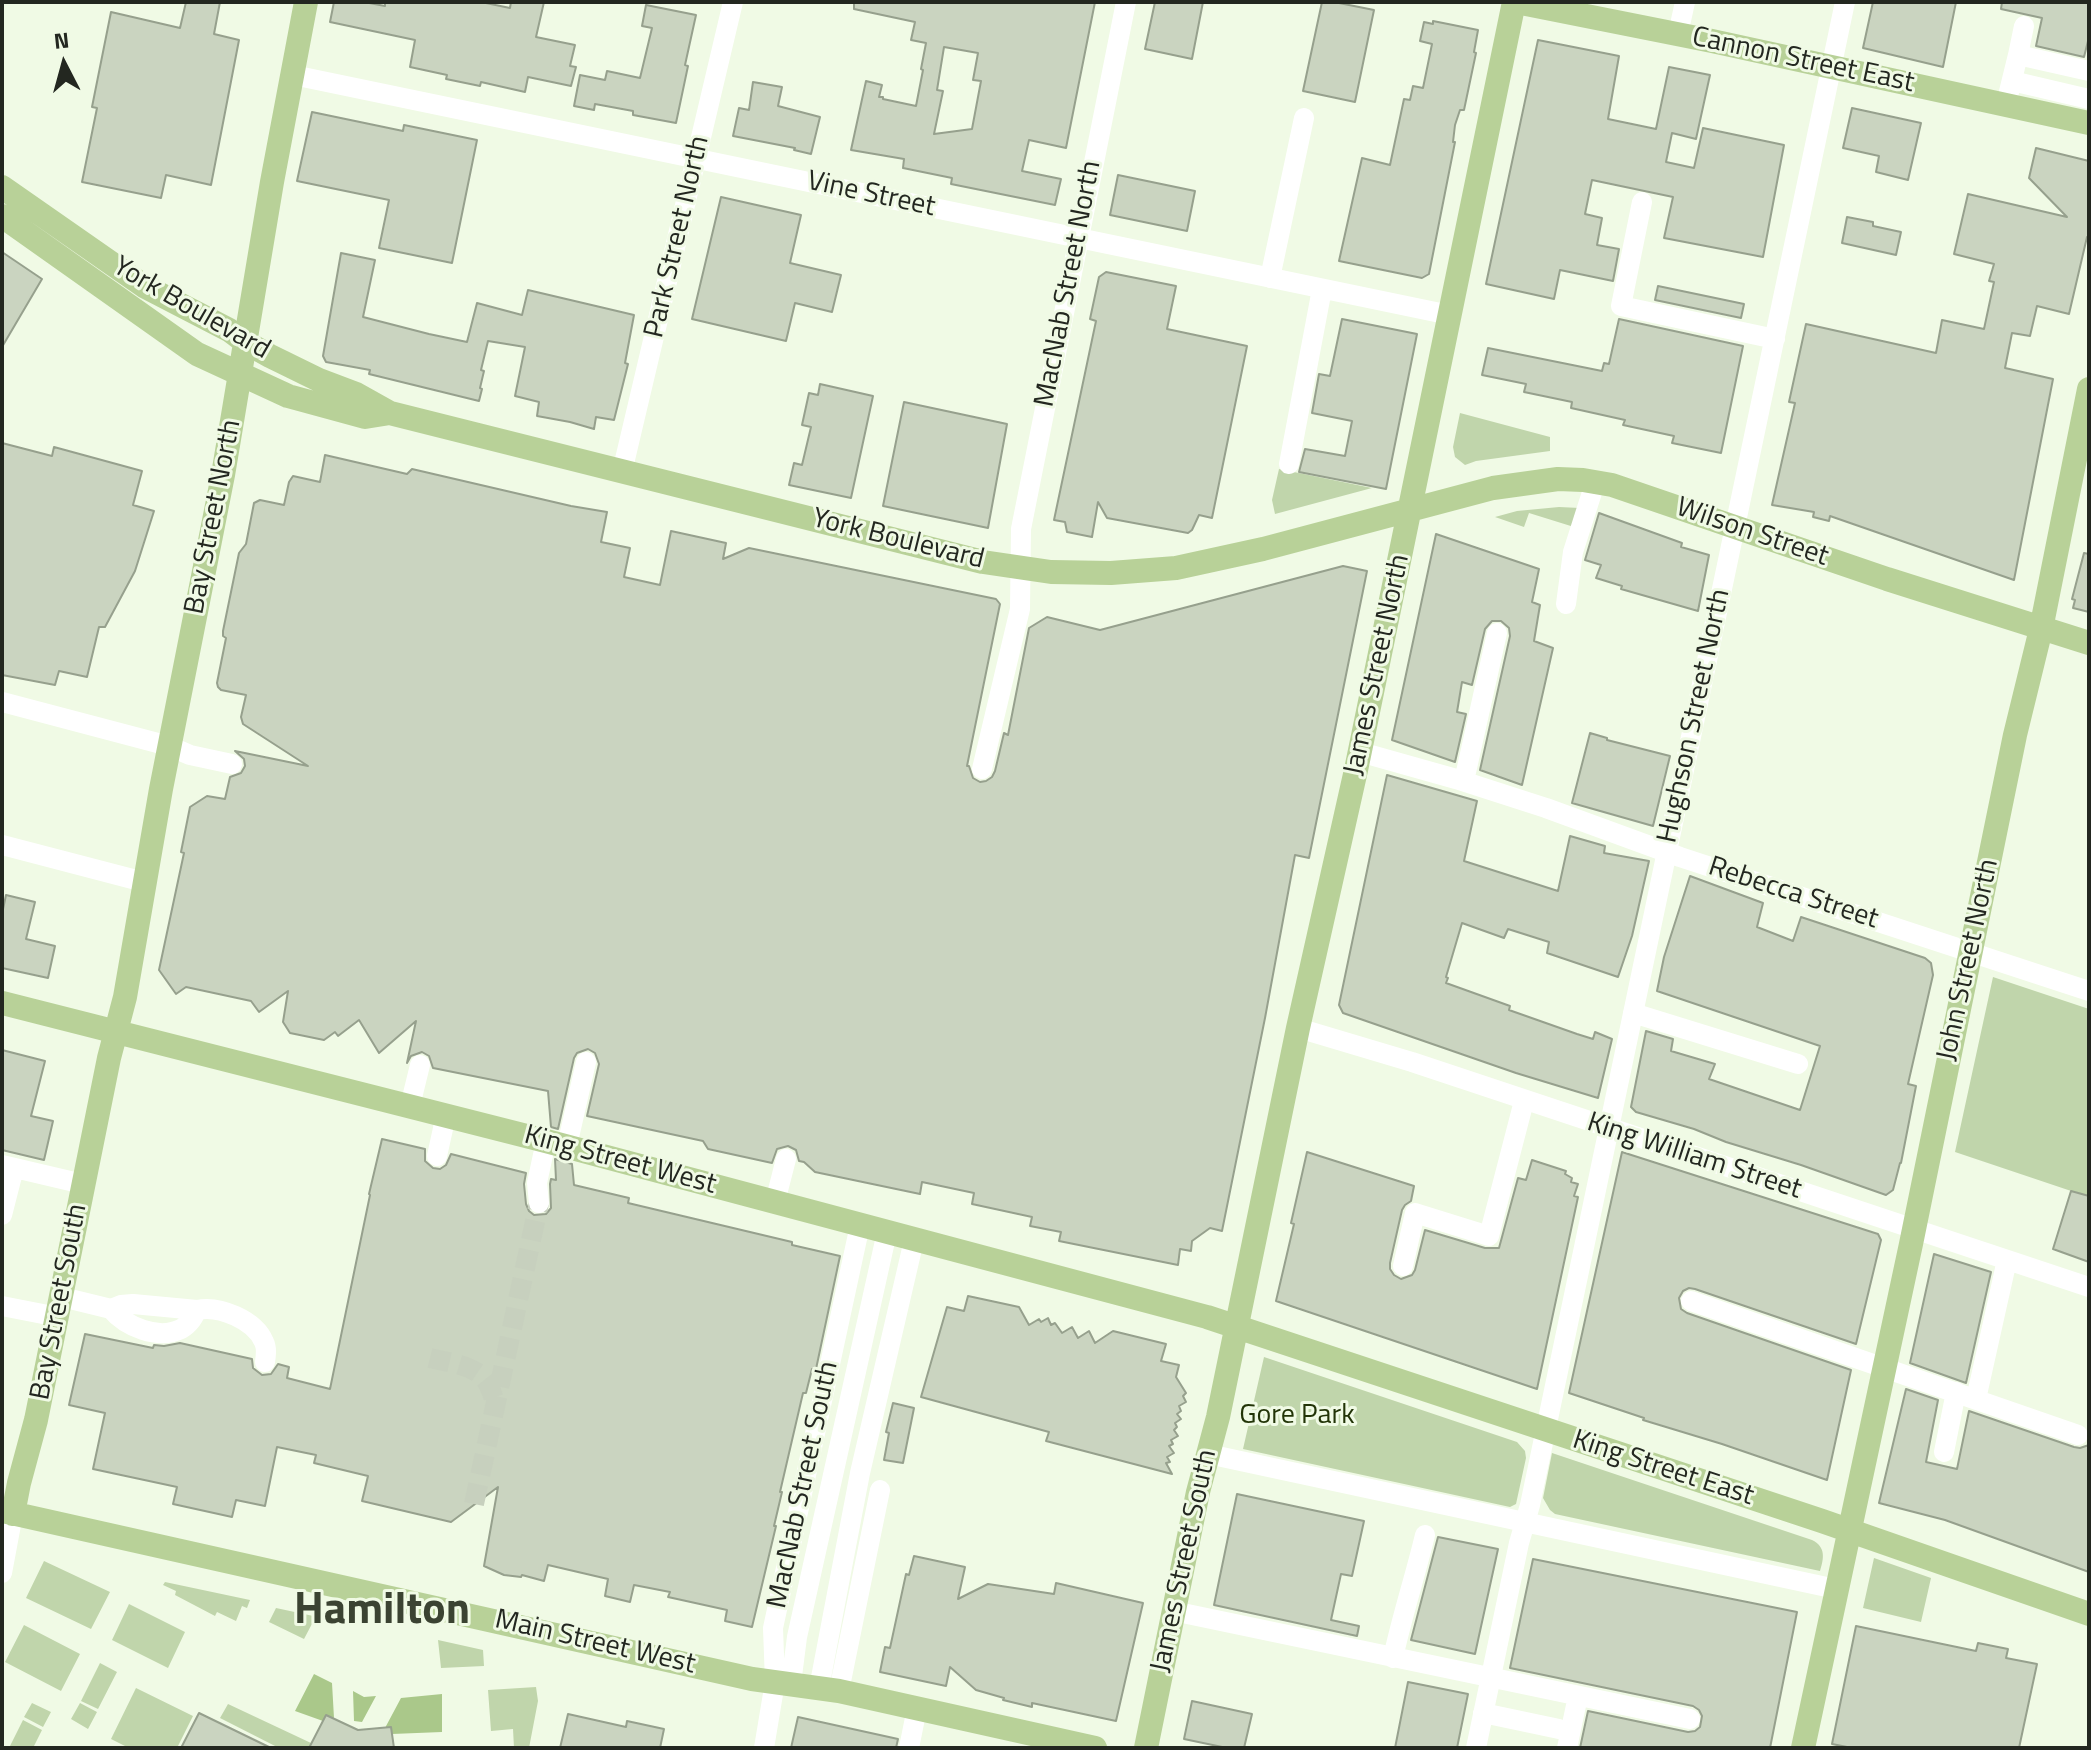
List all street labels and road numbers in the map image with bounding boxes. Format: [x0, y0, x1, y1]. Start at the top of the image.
street label: Cannon Street East [1689, 21, 1917, 101]
street label: Park Street North [638, 133, 718, 341]
street label: MacNab Street North [1029, 158, 1109, 410]
street label: Vine Street [804, 165, 938, 225]
street label: York Boulevard [106, 250, 276, 368]
street label: Bay Street North [179, 417, 249, 617]
street label: Wilson Street [1672, 491, 1832, 575]
street label: York Boulevard [809, 502, 987, 578]
street label: James Street North [1338, 551, 1418, 779]
street label: Hughson Street North [1652, 586, 1738, 846]
street label: Rebecca Street [1704, 851, 1882, 937]
street label: John Street North [1931, 856, 2007, 1064]
street label: King William Street [1583, 1106, 1805, 1208]
street label: King Street West [520, 1119, 720, 1203]
street label: Bay Street South [25, 1201, 95, 1403]
street label: MacNab Street South [761, 1358, 847, 1612]
street label: King Street East [1568, 1424, 1758, 1514]
street label: James Street South [1145, 1447, 1225, 1675]
street label: Main Street West [492, 1604, 698, 1682]

